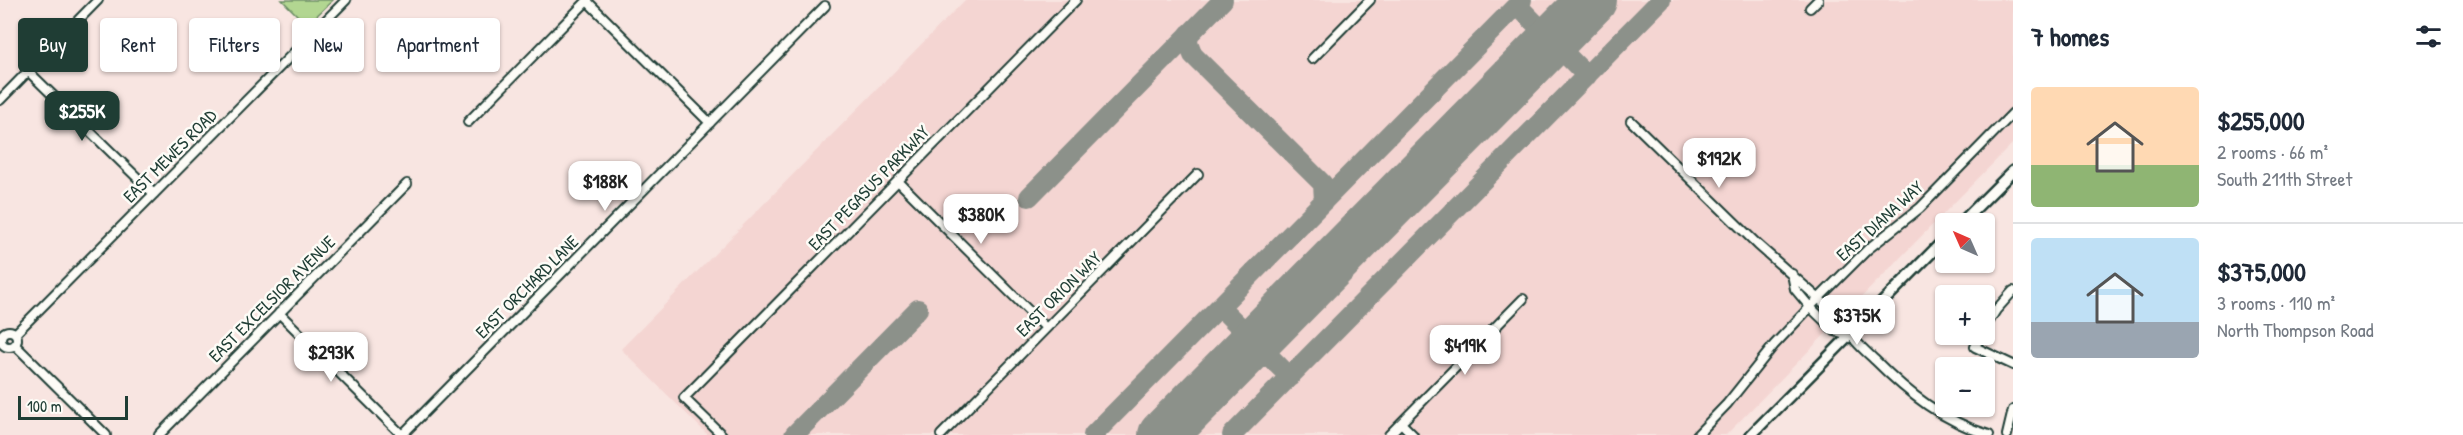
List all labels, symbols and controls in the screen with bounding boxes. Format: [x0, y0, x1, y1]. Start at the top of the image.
chip: Buy [18, 18, 88, 72]
chip: Rent [100, 18, 177, 72]
chip: Filters [189, 18, 280, 72]
chip: New [292, 18, 364, 72]
chip: Apartment [376, 18, 500, 72]
text: 7 homes [2031, 19, 2109, 54]
icon: filters [2412, 20, 2445, 53]
pin: $255K [40, 91, 124, 142]
text: $255K [59, 97, 105, 124]
street label: EAST MEWES ROAD [117, 103, 222, 208]
text: $255,000 [2217, 103, 2305, 138]
icon: home [2079, 111, 2151, 183]
street label: EAST PEGASUS PARKWAY [802, 120, 935, 256]
pin: $192K [1677, 138, 1761, 189]
text: 2 rooms · 66 m² [2217, 138, 2328, 165]
text: $192K [1697, 144, 1741, 171]
pin: $188K [563, 161, 647, 212]
text: South 211th Street [2217, 165, 2352, 192]
text: $188K [582, 167, 628, 194]
street label: EAST DIANA WAY [1831, 175, 1929, 267]
pin: $380K [939, 194, 1023, 245]
text: $380K [957, 200, 1005, 227]
north arrow [1935, 213, 1995, 273]
map controls [1935, 213, 1995, 417]
street label: EAST ORCHARD LANE [469, 229, 584, 344]
street label: EAST EXCELSIOR AVENUE [203, 230, 341, 368]
street label: EAST ORION WAY [1010, 245, 1107, 342]
text: $375,000 [2217, 254, 2306, 289]
icon: home [2079, 262, 2151, 334]
button: + [1935, 285, 1995, 345]
text: 3 rooms · 110 m² [2217, 289, 2335, 316]
pin: $375K [1815, 295, 1899, 346]
text: $375K [1833, 301, 1881, 328]
text: North Thompson Road [2217, 316, 2373, 343]
pin: $419K [1423, 325, 1507, 376]
text: $419K [1444, 331, 1486, 358]
pin: $293K [289, 332, 373, 383]
text: $293K [308, 338, 354, 365]
button: − [1935, 357, 1995, 417]
scale bar [18, 393, 128, 420]
text: 100 m [27, 395, 62, 417]

